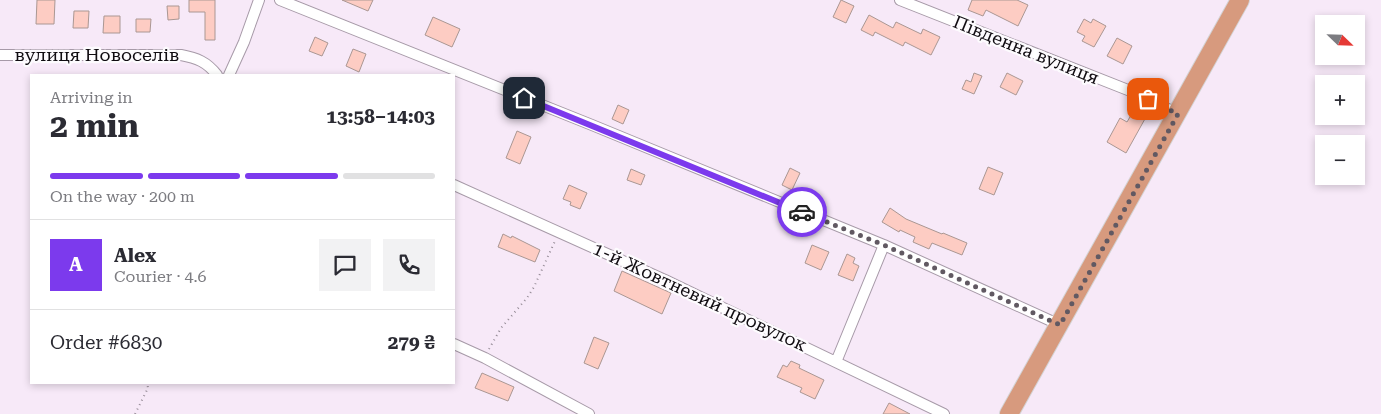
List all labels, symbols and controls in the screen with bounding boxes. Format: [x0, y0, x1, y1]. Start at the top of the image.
street label: Південна вулиця [950, 11, 1102, 88]
north arrow [1315, 15, 1365, 65]
map controls [1315, 15, 1365, 185]
street label: вулиця Новоселів [15, 44, 179, 65]
button: + [1315, 75, 1365, 125]
pin [503, 77, 545, 119]
pin [1127, 78, 1169, 120]
icon: home [510, 84, 538, 112]
icon: bag [1134, 85, 1162, 113]
text: Arriving in [50, 88, 133, 107]
text: 13:58–14:03 [326, 105, 435, 128]
text: 2 min [50, 107, 139, 145]
button: − [1315, 135, 1365, 185]
text: On the way · 200 m [50, 187, 195, 206]
courier [777, 187, 827, 237]
icon: car [788, 198, 816, 226]
street label: 1-й Жовтневий провулок [590, 238, 811, 355]
button: chat [319, 239, 371, 291]
button: phone [383, 239, 435, 291]
text: Alex [114, 244, 156, 267]
text: A [69, 253, 83, 276]
text: Courier · 4.6 [114, 267, 207, 286]
text: Order #6830 [50, 331, 162, 354]
text: 279 ₴ [388, 331, 435, 354]

